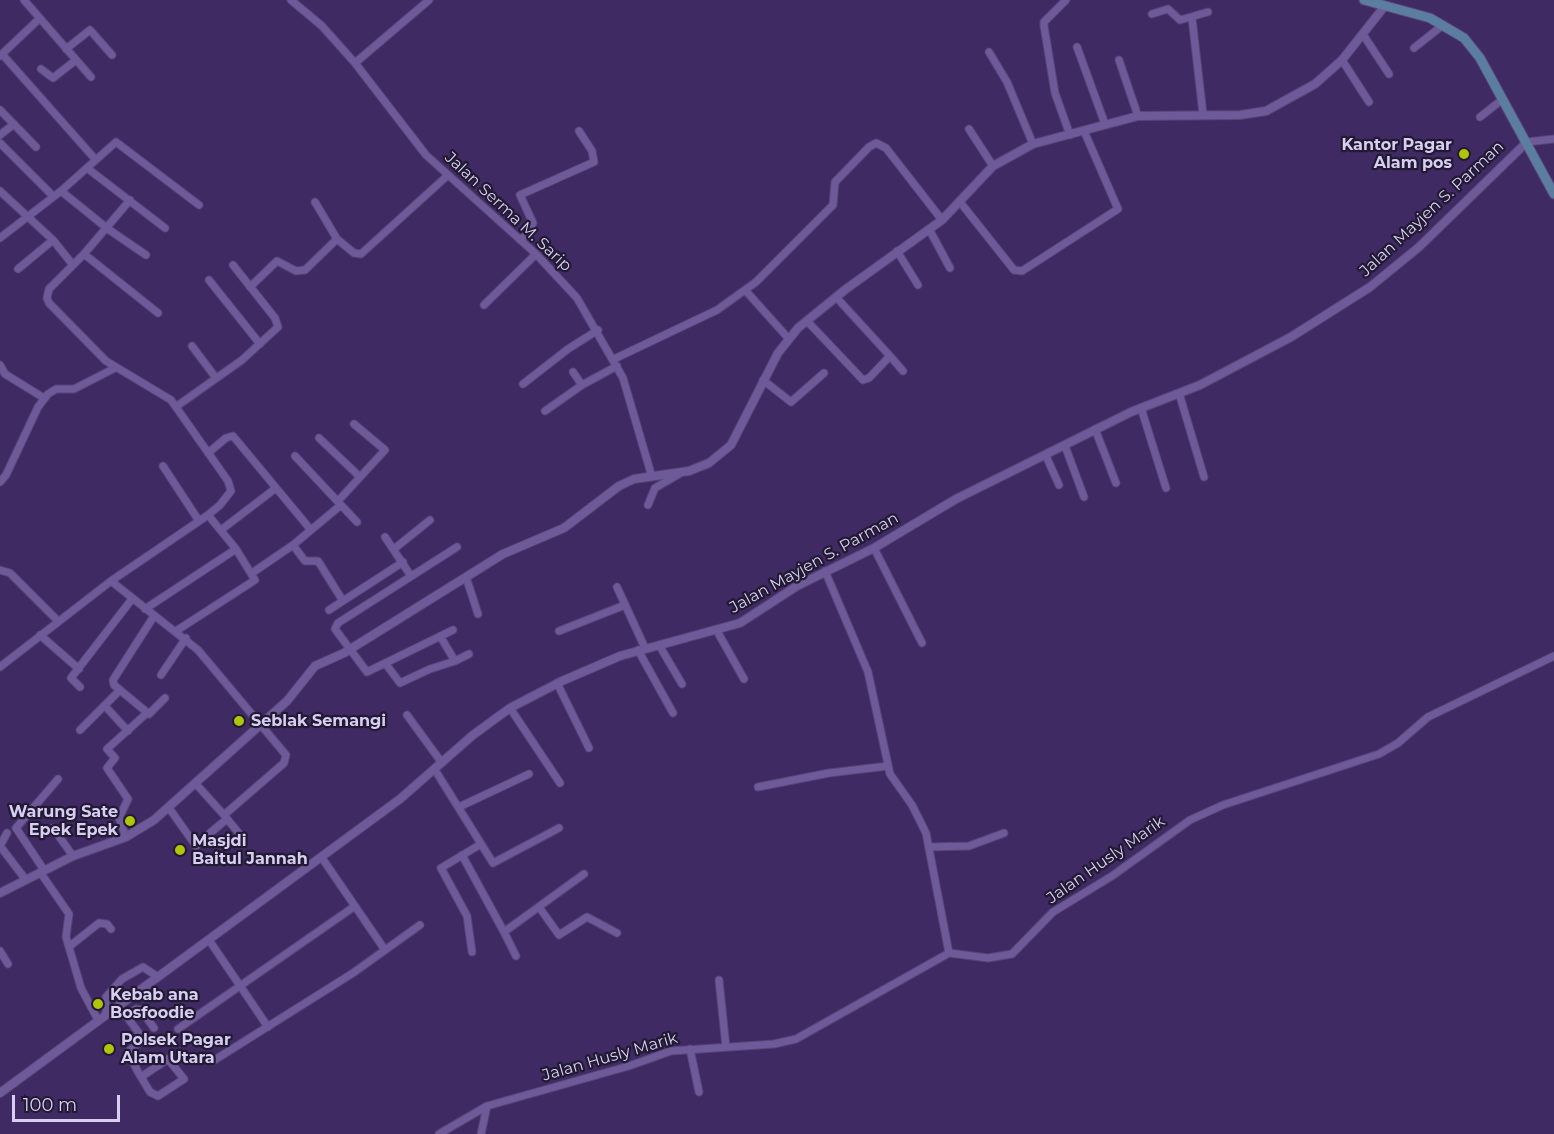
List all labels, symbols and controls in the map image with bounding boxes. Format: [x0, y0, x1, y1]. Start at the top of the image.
place label: Kantor Pagar Alam pos [1341, 135, 1452, 173]
street label: Jalan Mayjen S. Parman [1356, 137, 1508, 281]
marker: Kantor Pagar Alam pos [1457, 147, 1471, 161]
street label: Jalan Serma M. Sarip [441, 148, 575, 276]
street label: Jalan Mayjen S. Parman [726, 509, 902, 617]
place label: Seblak Semangi [251, 711, 386, 731]
marker: Seblak Semangi [232, 714, 246, 728]
place label: Warung Sate Epek Epek [9, 802, 118, 840]
street label: Jalan Husly Marik [1043, 812, 1169, 908]
marker: Warung Sate Epek Epek [123, 814, 137, 828]
place label: Masjdi Baitul Jannah [192, 831, 308, 869]
marker: Masjdi Baitul Jannah [173, 843, 187, 857]
place label: Kebab ana Bosfoodie [110, 985, 199, 1023]
marker: Kebab ana Bosfoodie [91, 997, 105, 1011]
street label: Jalan Husly Marik [540, 1029, 680, 1085]
place label: Polsek Pagar Alam Utara [121, 1030, 231, 1068]
marker: Polsek Pagar Alam Utara [102, 1042, 116, 1056]
scale bar [15, 1083, 123, 1121]
text: 100 m [23, 1094, 77, 1116]

